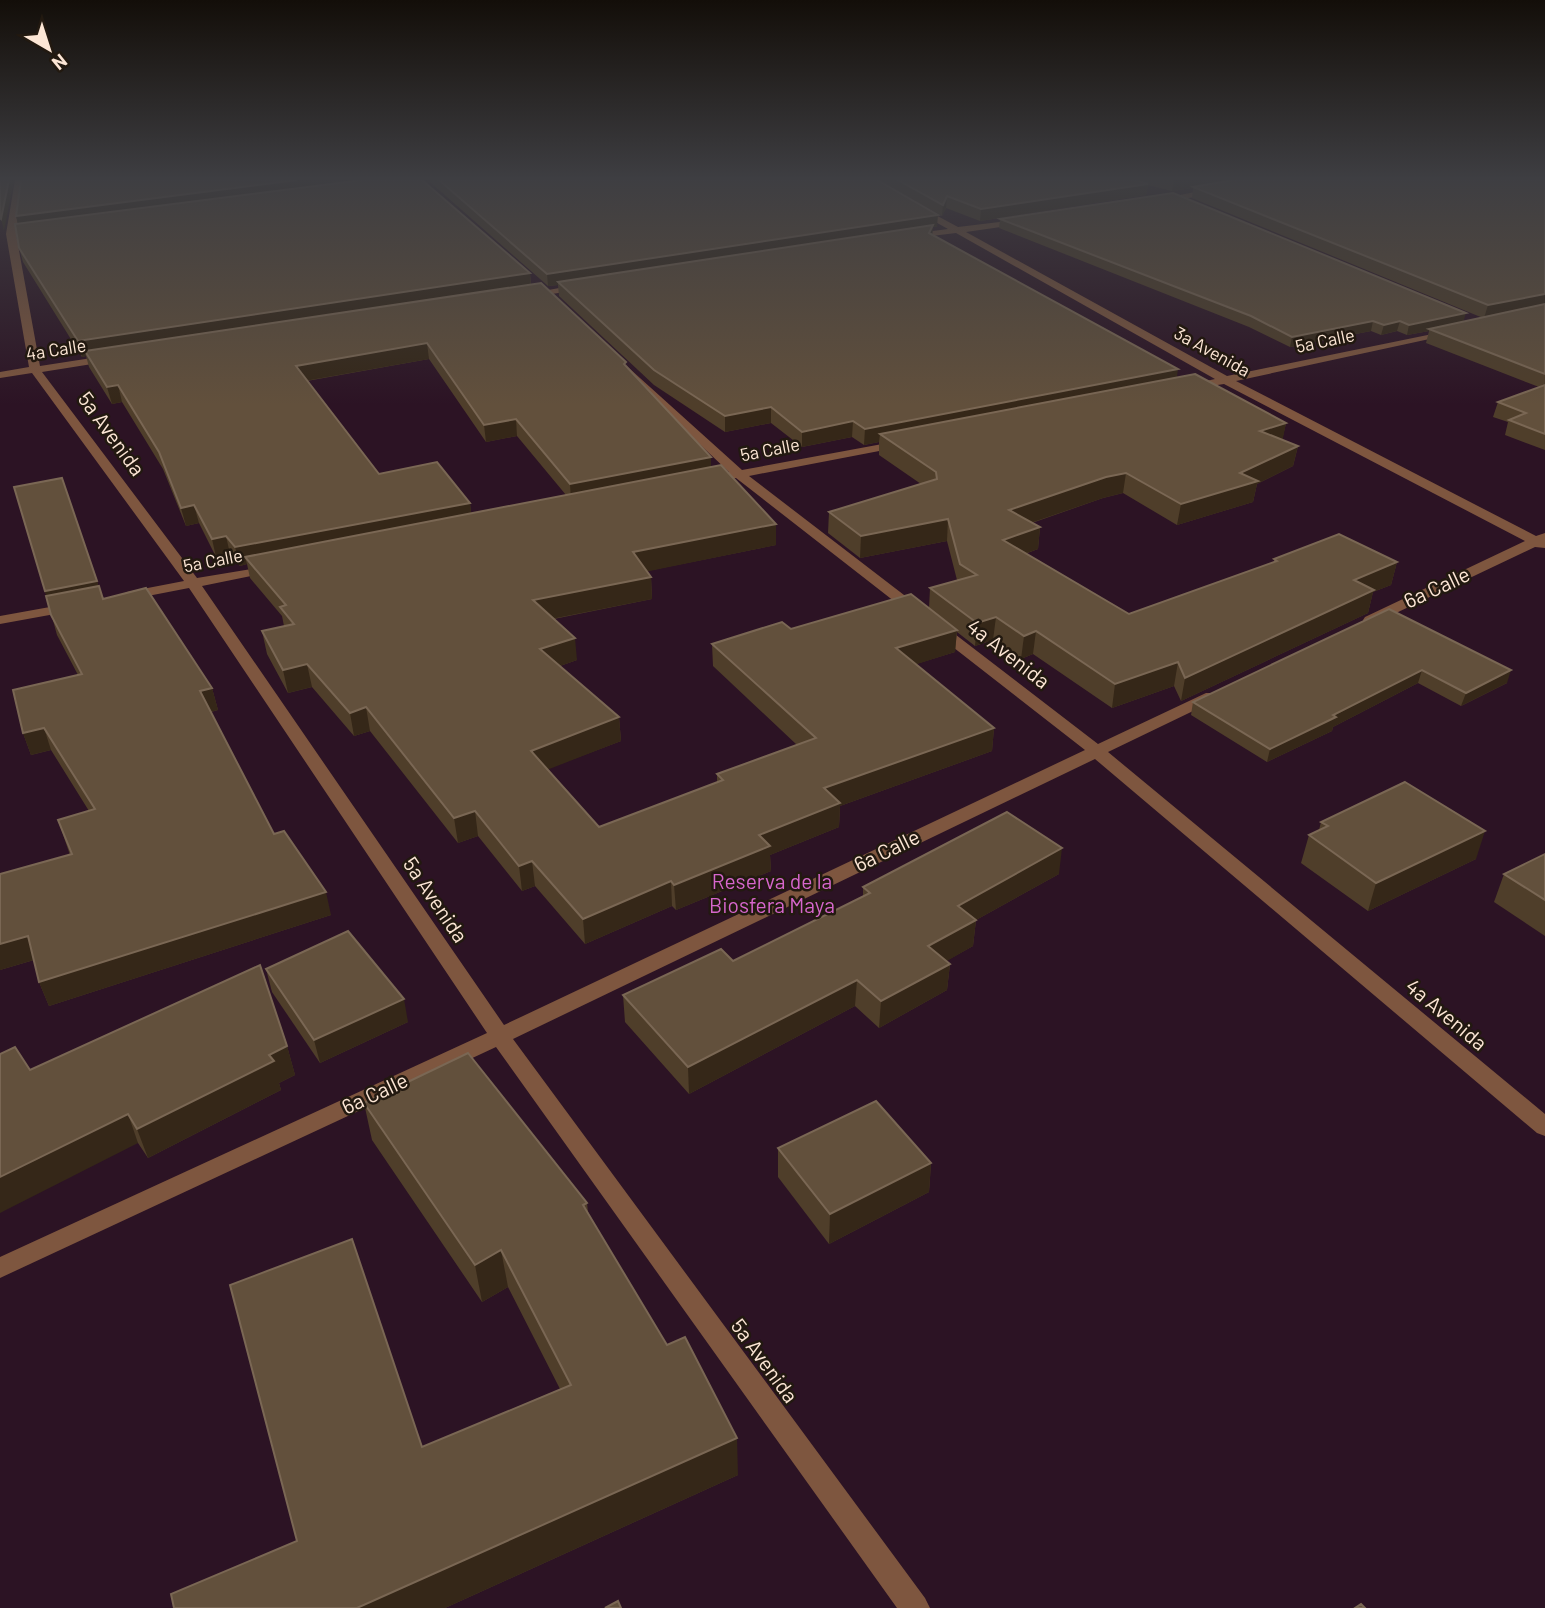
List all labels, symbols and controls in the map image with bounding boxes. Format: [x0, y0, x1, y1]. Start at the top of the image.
north arrow [14, 14, 84, 84]
text: N [48, 50, 72, 76]
street label: 3a Avenida [1171, 321, 1254, 381]
street label: 5a Calle [1293, 323, 1356, 357]
street label: 4a Calle [24, 333, 87, 365]
street label: 5a Avenida [73, 386, 151, 480]
street label: 5a Calle [738, 433, 801, 466]
street label: 5a Calle [181, 544, 244, 577]
street label: 6a Calle [1399, 561, 1473, 613]
street label: 4a Avenida [962, 613, 1055, 693]
street label: 6a Calle [849, 823, 923, 876]
street label: 5a Avenida [399, 852, 474, 947]
park label: Reserva de la Biosfera Maya [709, 868, 835, 917]
street label: 4a Avenida [1401, 973, 1493, 1055]
street label: 6a Calle [337, 1067, 411, 1119]
street label: 5a Avenida [726, 1313, 804, 1407]

